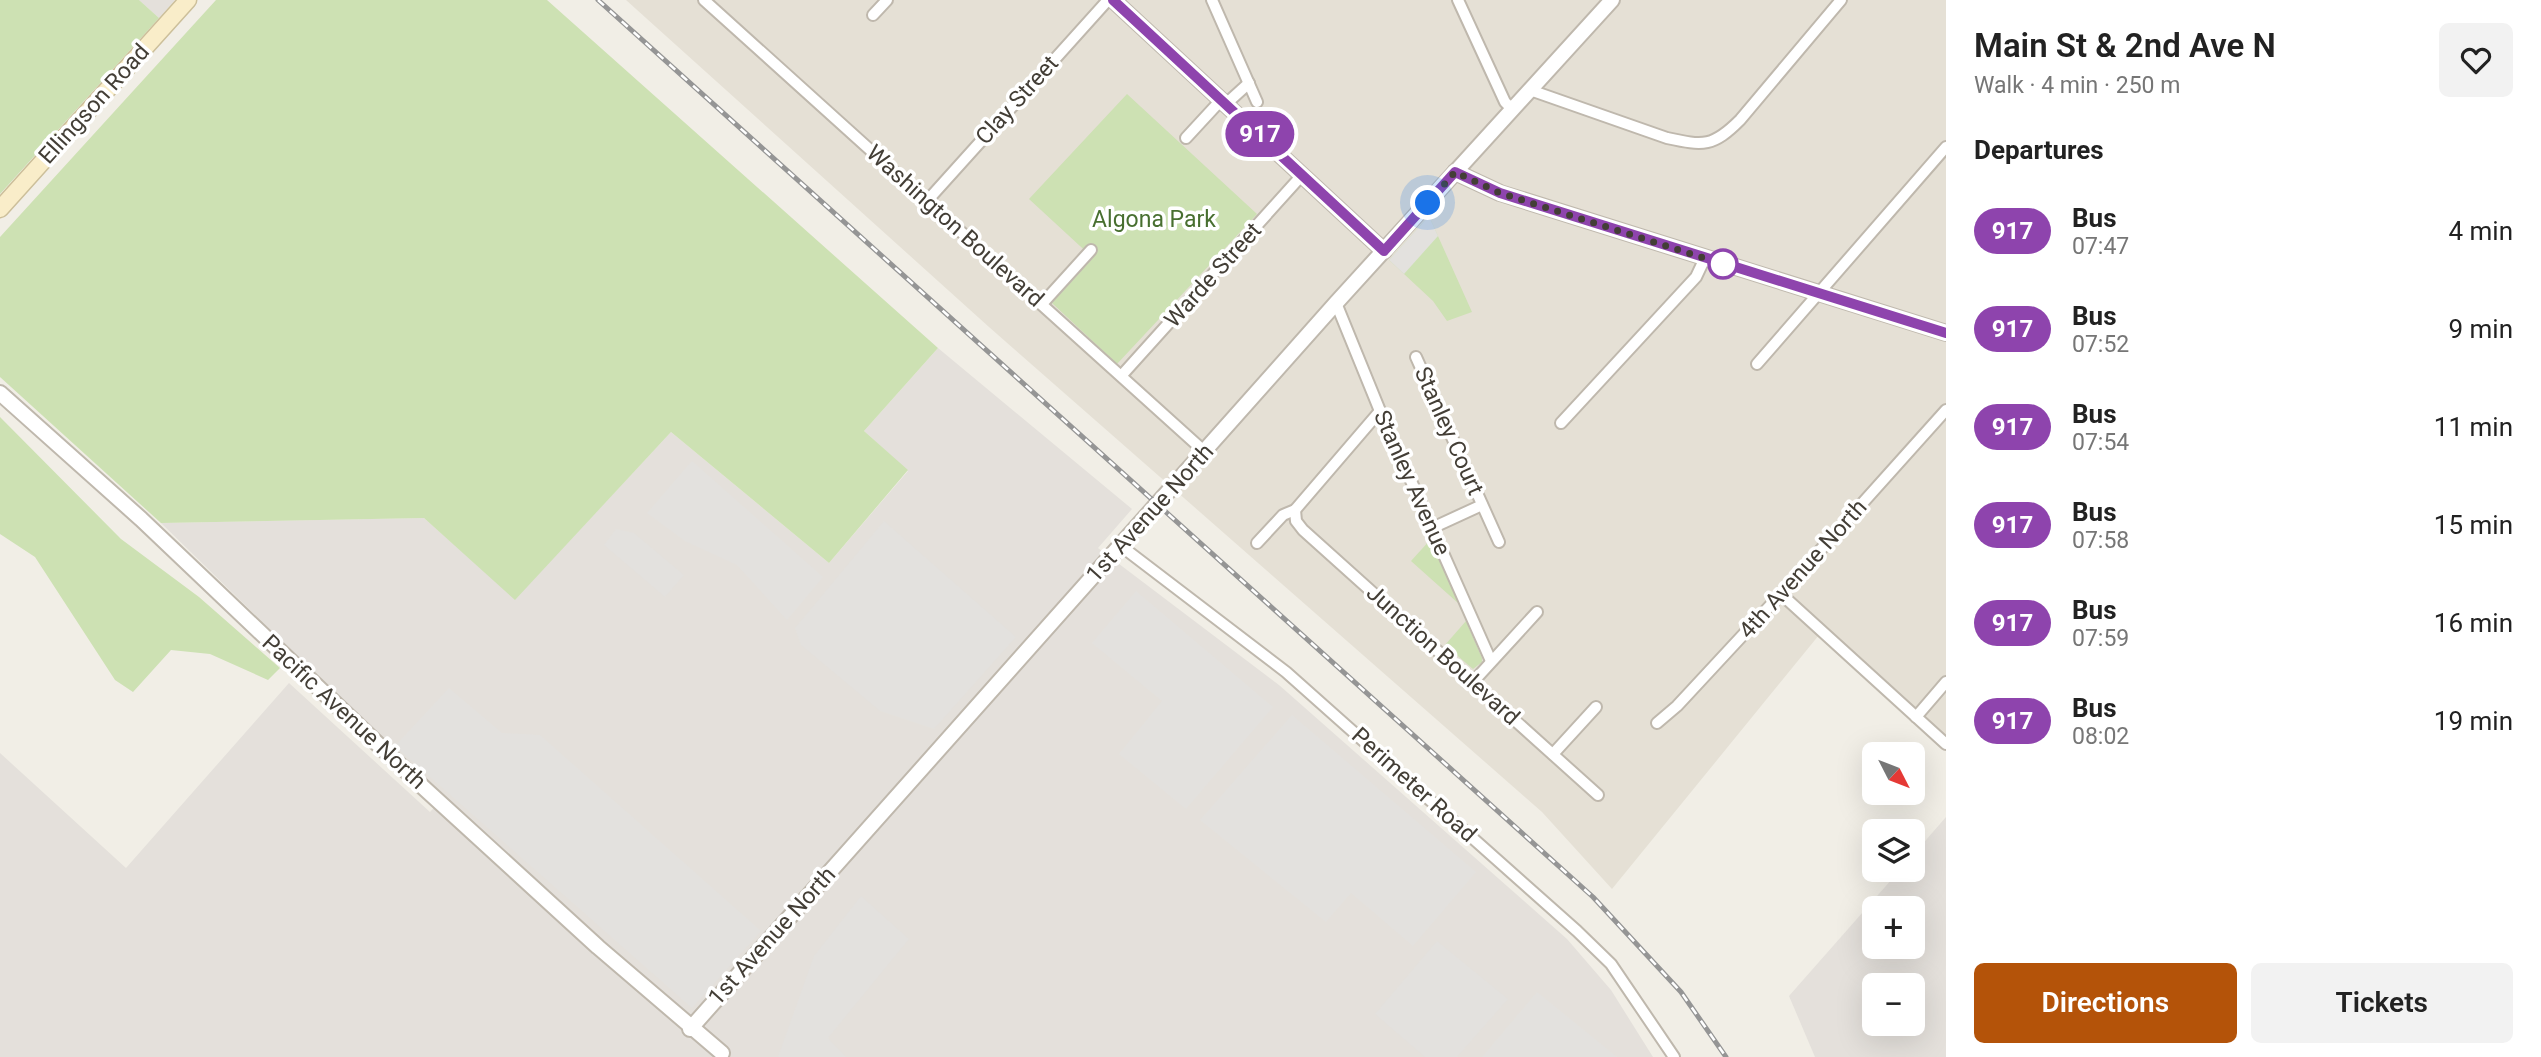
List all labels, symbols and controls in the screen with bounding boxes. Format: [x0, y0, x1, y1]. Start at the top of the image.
button: heart [2439, 23, 2513, 97]
text: Main St & 2nd Ave N [1974, 26, 2276, 65]
street label: Ellingson Road [33, 39, 155, 169]
street label: Clay Street [970, 50, 1064, 150]
text: Walk · 4 min · 250 m [1974, 72, 2180, 99]
line badge: 917 [1220, 111, 1300, 157]
text: 917 [1239, 120, 1281, 148]
text: Departures [1974, 135, 2104, 165]
street label: Washington Boulevard [861, 139, 1049, 313]
your location [1410, 185, 1445, 220]
text: Bus [2072, 203, 2117, 233]
park label: Algona Park [1092, 206, 1216, 233]
text: 4 min [2448, 216, 2513, 246]
street label: Warde Street [1159, 217, 1267, 333]
text: 917 [1992, 217, 2033, 245]
text: 07:47 [2072, 233, 2129, 260]
unlabelled marker [1708, 249, 1738, 279]
text: Bus [2072, 301, 2117, 331]
text: 9 min [2448, 314, 2513, 344]
text: 917 [1992, 315, 2033, 343]
text: 07:52 [2072, 331, 2129, 358]
street label: Stanley Court [1409, 363, 1489, 499]
text: Bus [2072, 399, 2117, 429]
street label: Stanley Avenue [1368, 406, 1456, 560]
text: 11 min [2434, 412, 2513, 442]
text: 917 [1992, 413, 2033, 441]
text: 07:54 [2072, 429, 2129, 456]
street label: 1st Avenue North [1081, 438, 1219, 588]
street label: 4th Avenue North [1733, 494, 1873, 644]
text: Bus [2072, 497, 2117, 527]
text: 15 min [2434, 510, 2513, 540]
text: 917 [1992, 511, 2033, 539]
text: 07:58 [2072, 527, 2129, 554]
street label: Junction Boulevard [1361, 579, 1525, 731]
text: Bus [2072, 595, 2117, 625]
text: 16 min [2434, 608, 2513, 638]
text: 917 [1992, 609, 2033, 637]
text: 07:59 [2072, 625, 2129, 652]
street label: Pacific Avenue North [257, 629, 431, 795]
text: Bus [2072, 693, 2117, 723]
text: 19 min [2434, 706, 2513, 736]
text: 917 [1992, 707, 2033, 735]
street label: Perimeter Road [1346, 722, 1482, 848]
text: 08:02 [2072, 723, 2129, 750]
north arrow [1862, 742, 1925, 805]
map controls [1862, 742, 1925, 1036]
button: layers [1862, 819, 1925, 882]
street label: 1st Avenue North [703, 861, 841, 1011]
button: + [1862, 896, 1925, 959]
button: Directions [1974, 963, 2237, 1043]
button: Tickets [2251, 963, 2513, 1043]
button: − [1862, 973, 1925, 1036]

